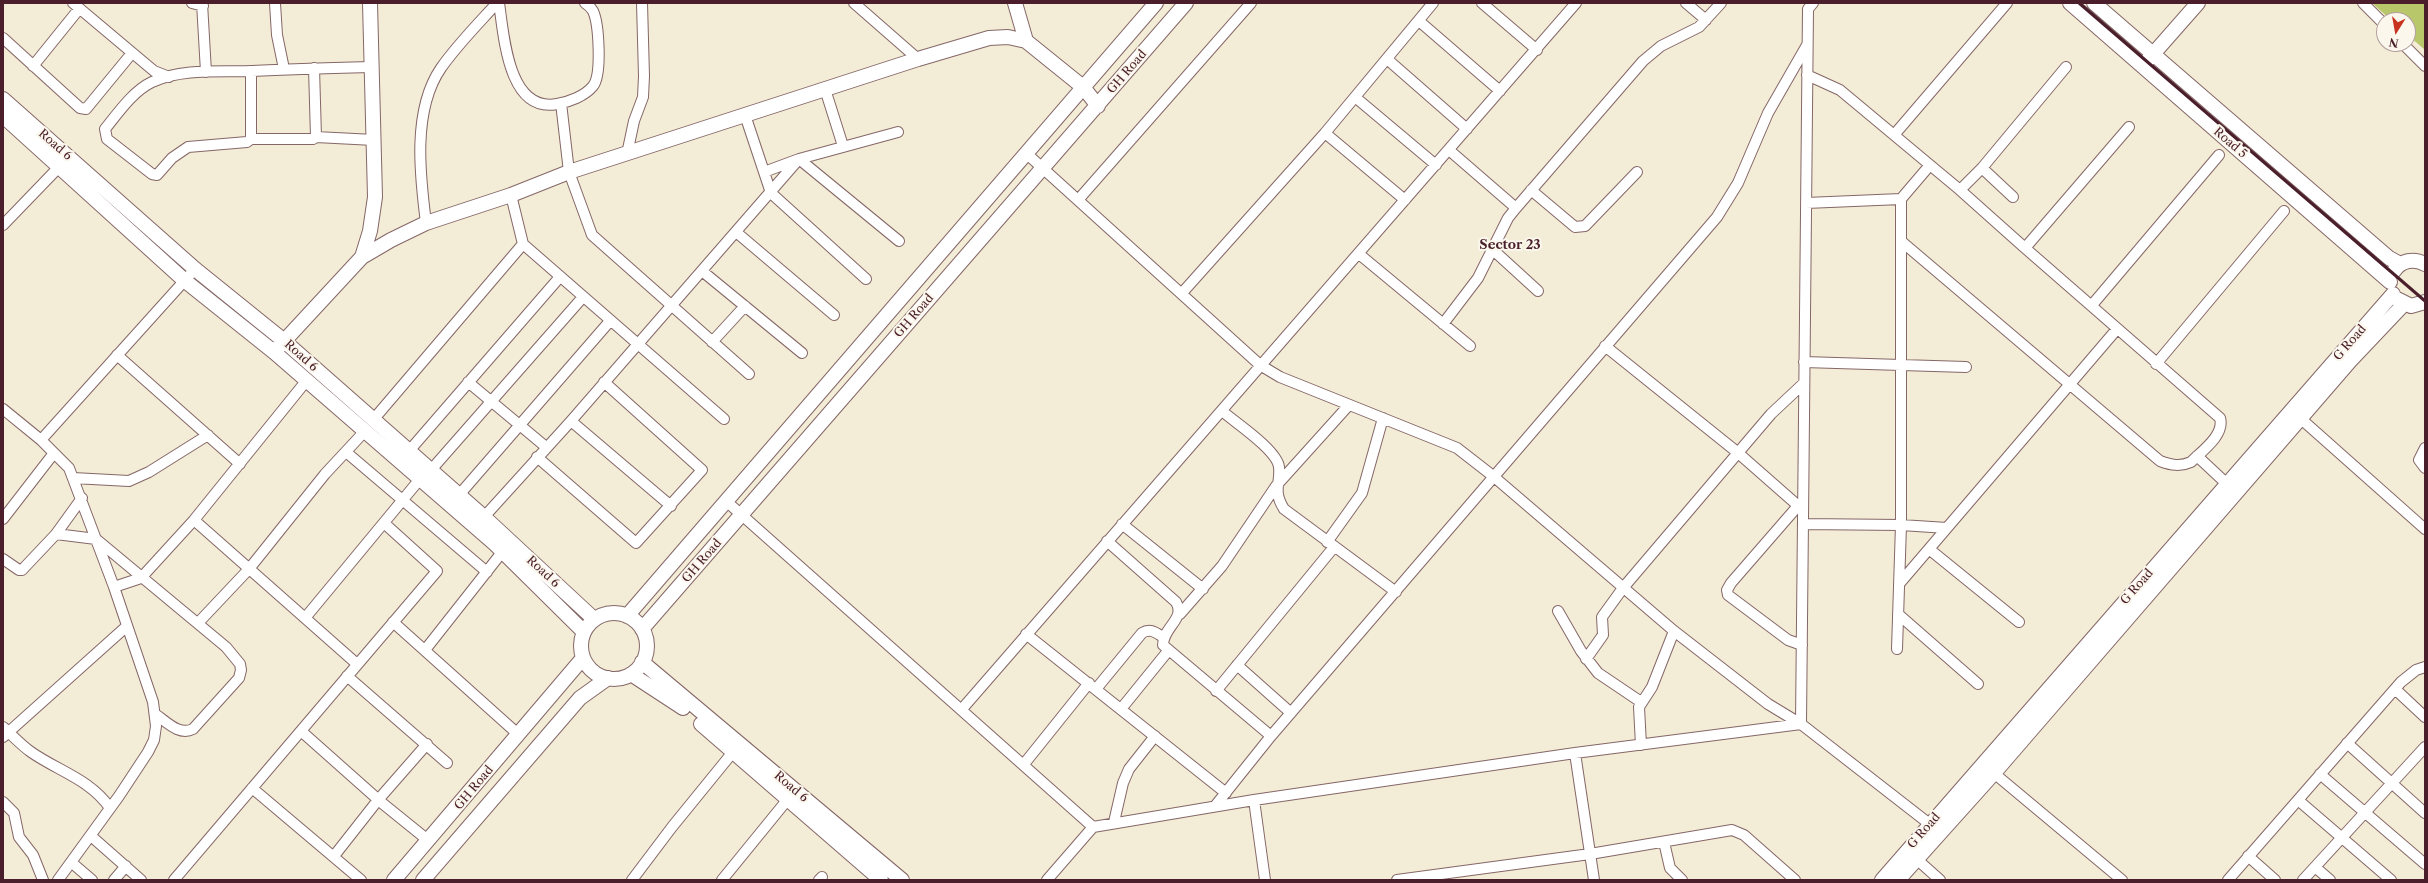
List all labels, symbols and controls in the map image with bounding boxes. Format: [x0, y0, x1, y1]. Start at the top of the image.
north arrow [2376, 12, 2416, 52]
text: N [2388, 35, 2400, 51]
street label: GH Road [1104, 47, 1150, 97]
street label: Road 5 [2210, 125, 2250, 161]
street label: Road 6 [35, 126, 75, 164]
district label: Sector 23 [1479, 237, 1541, 253]
street label: GH Road [891, 291, 937, 341]
street label: G Road [2331, 322, 2369, 364]
street label: Road 6 [281, 337, 321, 375]
street label: GH Road [679, 536, 725, 586]
street label: Road 6 [523, 553, 563, 591]
street label: G Road [2118, 566, 2156, 608]
street label: GH Road [452, 763, 496, 813]
street label: Road 6 [771, 769, 811, 805]
street label: G Road [1905, 810, 1943, 852]

